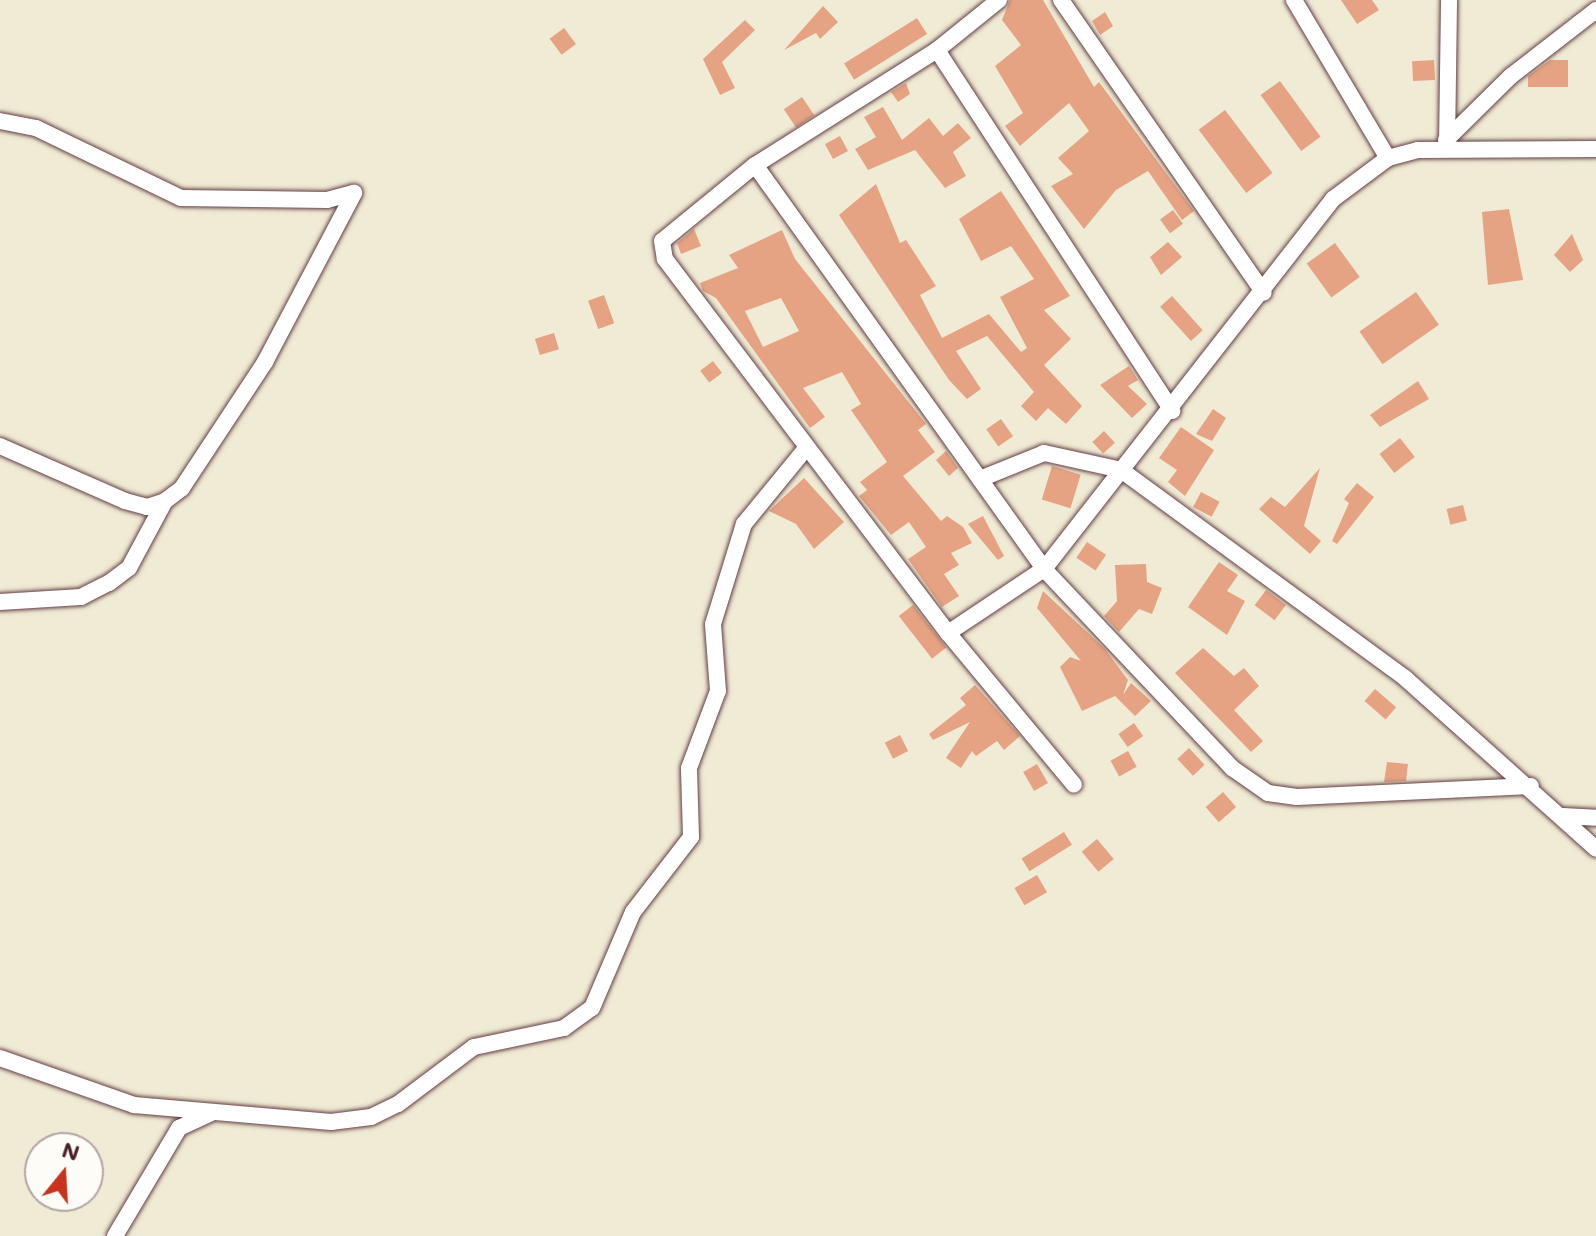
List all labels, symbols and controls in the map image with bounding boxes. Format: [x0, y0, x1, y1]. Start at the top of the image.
north arrow [24, 1132, 104, 1212]
text: N [59, 1134, 83, 1167]

